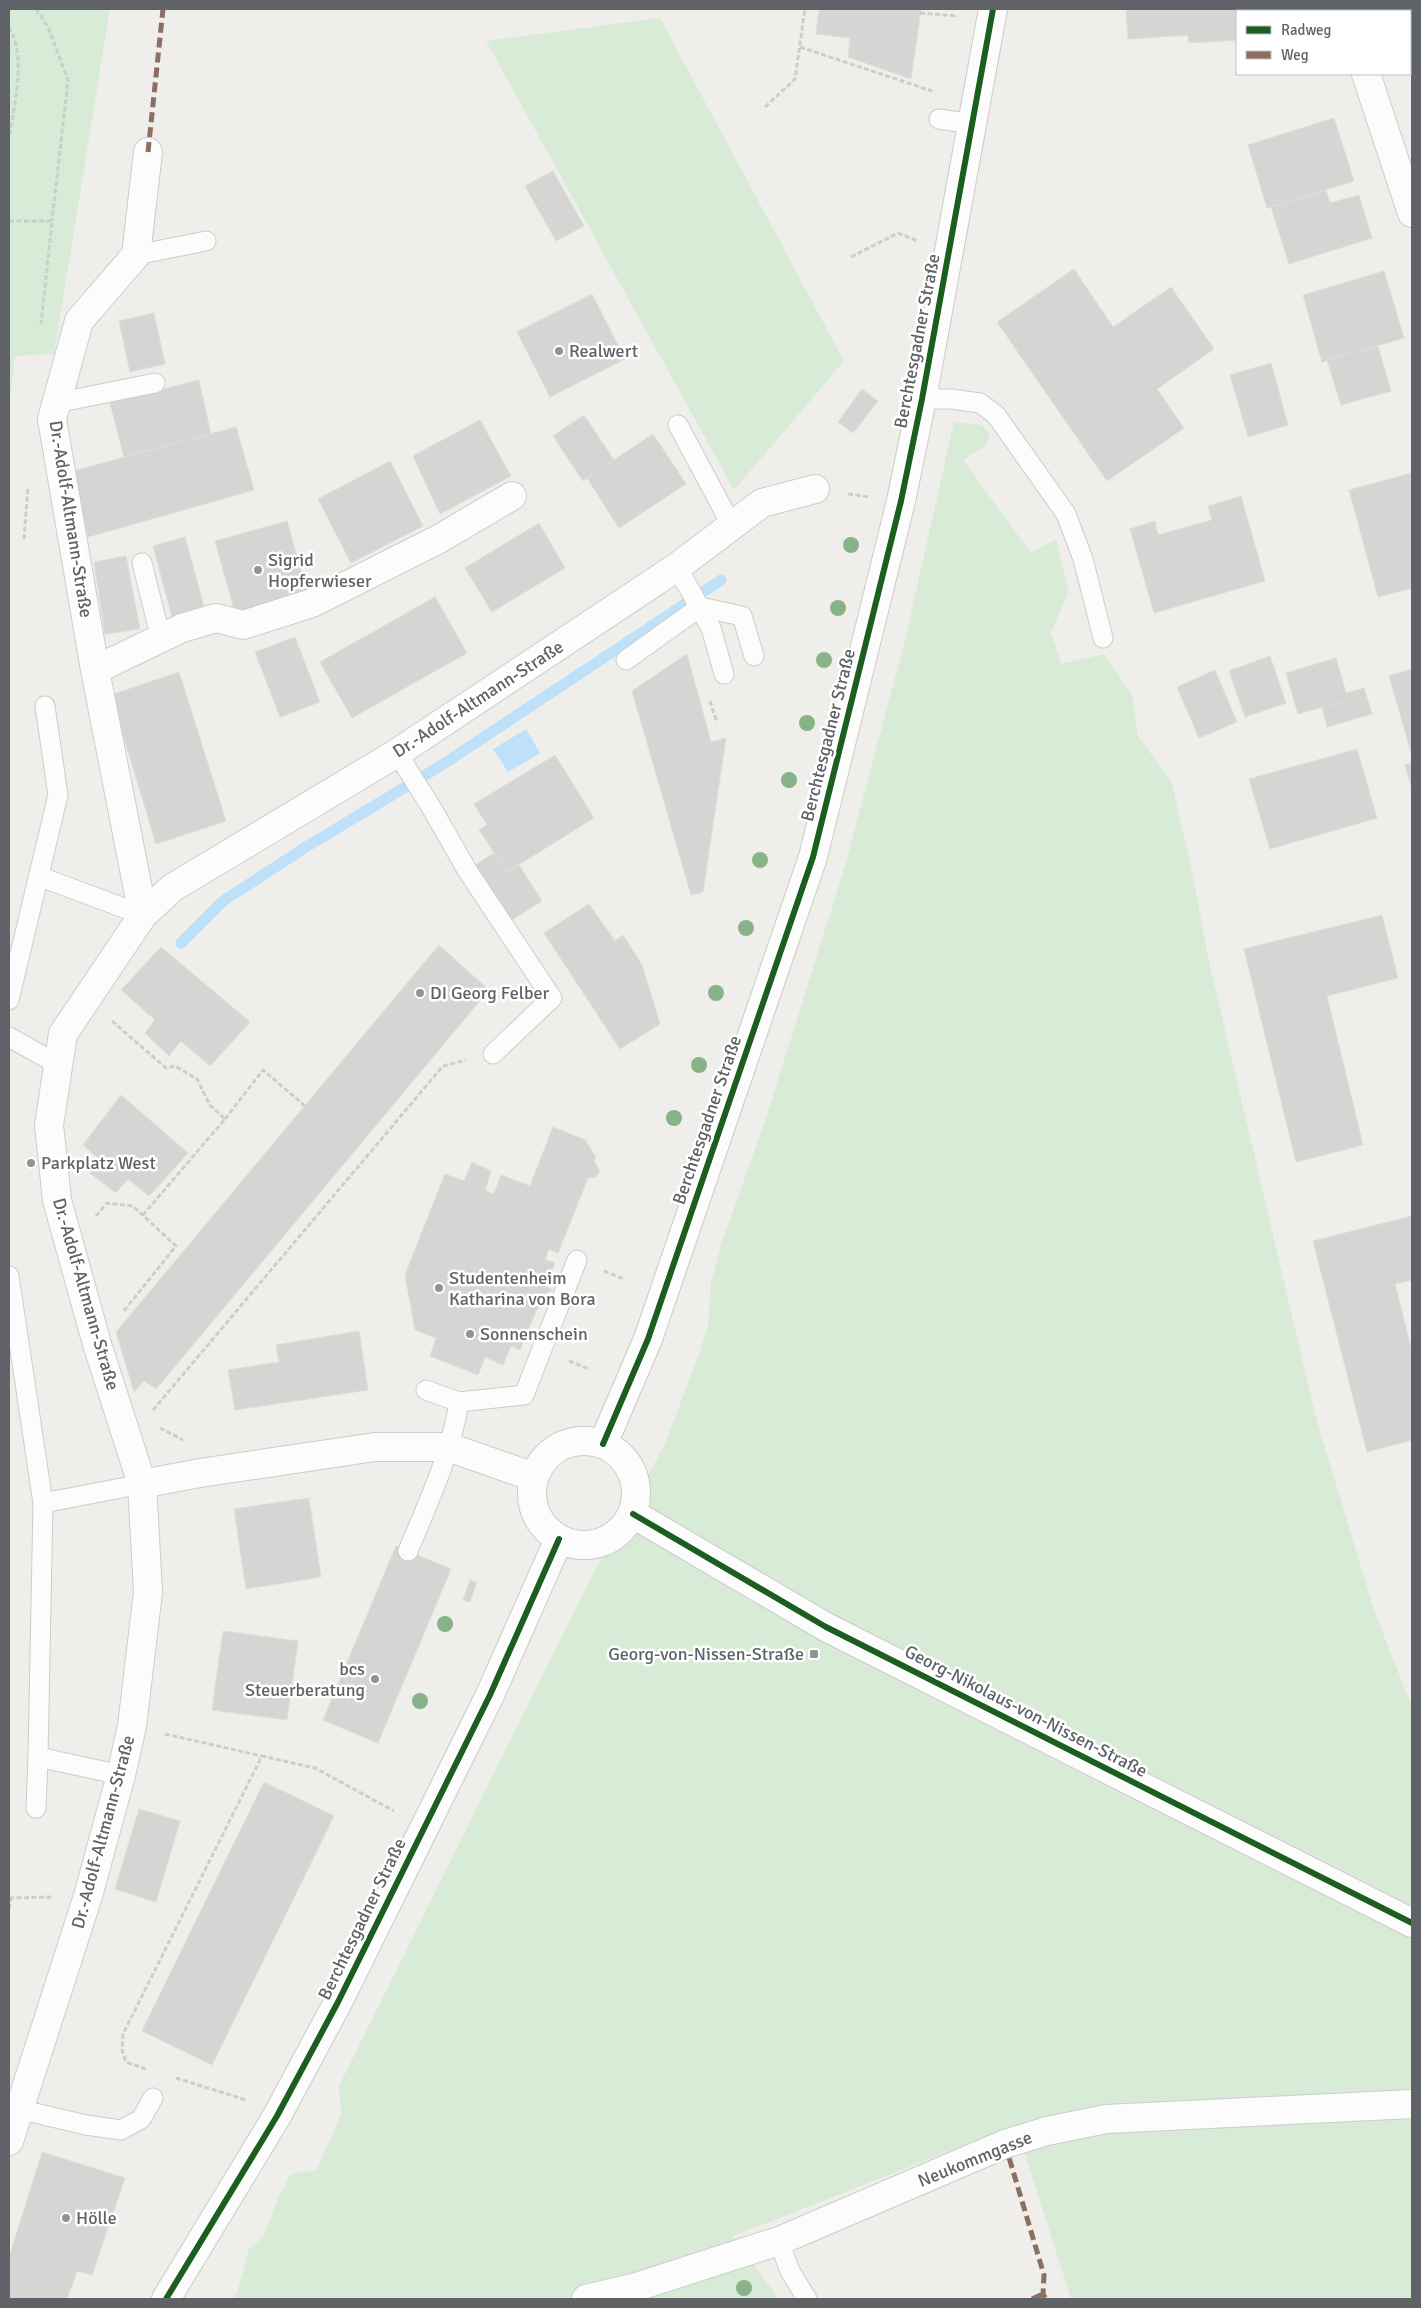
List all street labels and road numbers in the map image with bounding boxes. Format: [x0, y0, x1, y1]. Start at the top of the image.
street label: Berchtesgadner Straße [889, 252, 945, 430]
street label: Dr.-Adolf-Altmann-Straße [45, 419, 97, 619]
street label: Dr.-Adolf-Altmann-Straße [389, 636, 567, 762]
street label: Berchtesgadner Straße [796, 646, 860, 824]
street label: Berchtesgadner Straße [668, 1033, 746, 1207]
street label: Dr.-Adolf-Altmann-Straße [48, 1195, 124, 1393]
street label: Georg-Nikolaus-von-Nissen-Straße [901, 1640, 1151, 1782]
street label: Dr.-Adolf-Altmann-Straße [67, 1733, 139, 1931]
street label: Berchtesgadner Straße [313, 1835, 411, 2003]
street label: Neukommgasse [915, 2126, 1035, 2192]

